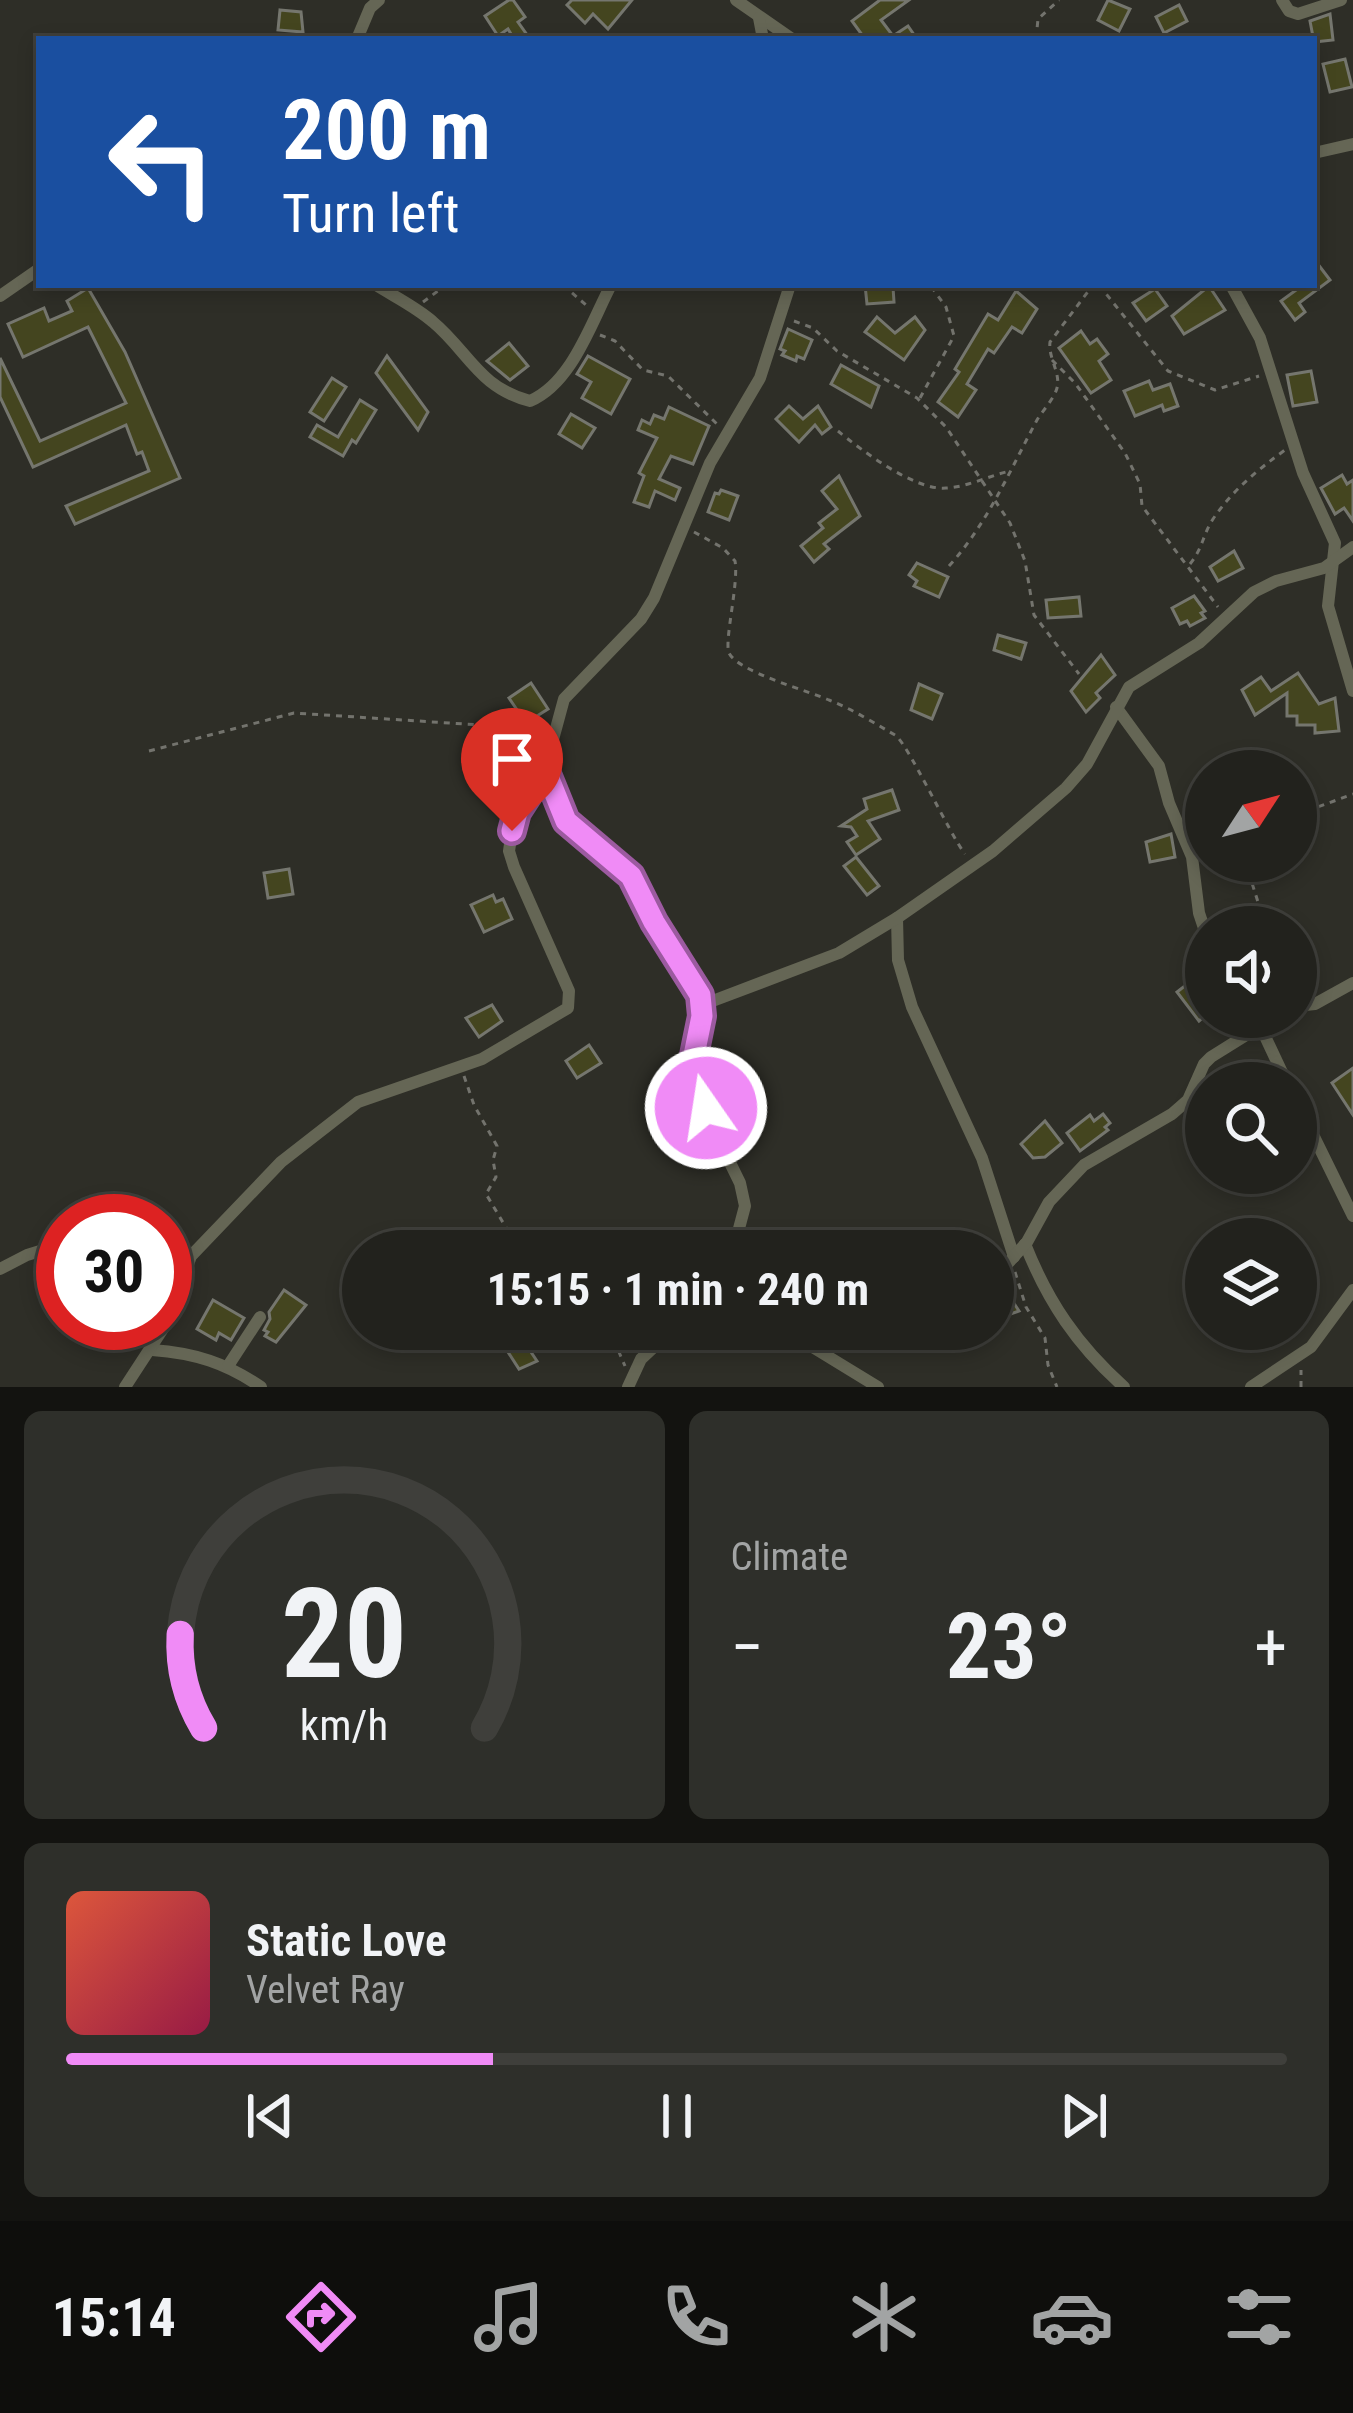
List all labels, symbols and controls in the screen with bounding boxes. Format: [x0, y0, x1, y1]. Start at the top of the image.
text: 200 m [282, 81, 491, 180]
icon: left [84, 84, 240, 240]
text: Turn left [282, 182, 459, 245]
pin [461, 708, 563, 831]
icon: arrive [479, 726, 545, 792]
north arrow [1185, 750, 1317, 882]
map controls [1185, 750, 1317, 1350]
button: sound [1185, 906, 1317, 1038]
position arrow [643, 1045, 769, 1171]
button: search [1185, 1062, 1317, 1194]
speed limit sign: 30 [36, 1194, 192, 1350]
button: layers [1185, 1218, 1317, 1350]
text: 15:15 · 1 min · 240 m [487, 1263, 869, 1316]
text: Climate [731, 1534, 848, 1580]
text: 20 [281, 1561, 407, 1707]
text: 23° [946, 1595, 1072, 1700]
text: − [731, 1609, 764, 1686]
text: + [1254, 1609, 1287, 1686]
text: km/h [300, 1700, 388, 1750]
text: Static Love [246, 1914, 447, 1967]
text: Velvet Ray [246, 1967, 405, 2013]
icon: previous [237, 2083, 303, 2149]
icon: pause [644, 2083, 710, 2149]
icon: next [1051, 2083, 1117, 2149]
icon: directions [279, 2275, 363, 2359]
icon: music [467, 2275, 551, 2359]
icon: phone [654, 2275, 738, 2359]
icon: climate [842, 2275, 926, 2359]
icon: car [1030, 2275, 1114, 2359]
icon: filters [1217, 2275, 1301, 2359]
text: 15:14 [52, 2286, 176, 2349]

